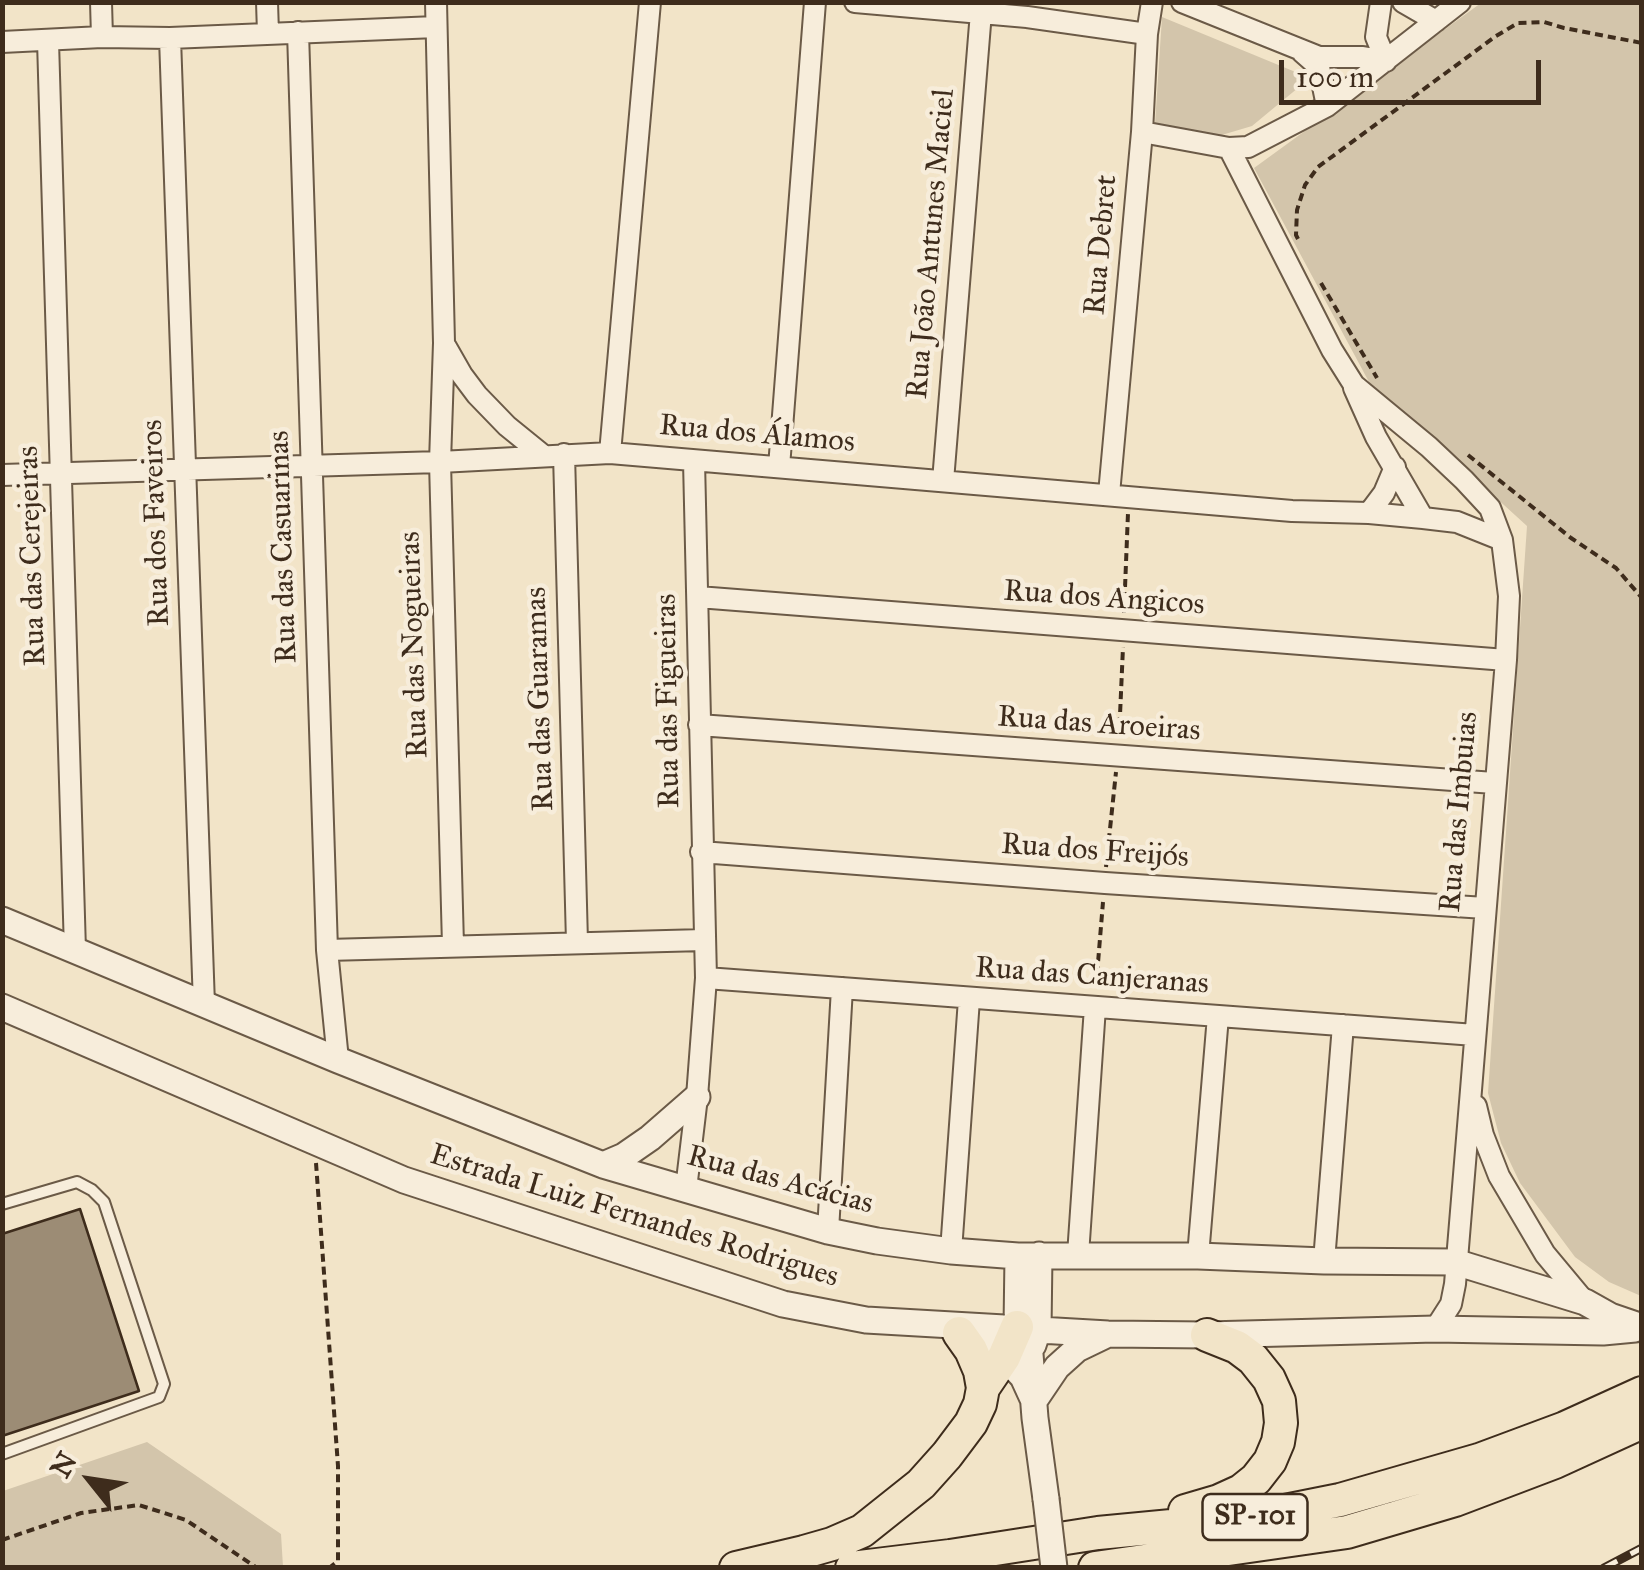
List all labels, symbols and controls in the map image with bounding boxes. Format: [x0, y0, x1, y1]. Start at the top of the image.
scale bar [1284, 40, 1546, 102]
text: 100 m [1296, 59, 1374, 95]
street label: Rua João Antunes Maciel [901, 87, 963, 401]
street label: Rua Debret [1078, 173, 1126, 317]
street label: Rua dos Álamos [658, 409, 856, 461]
street label: Rua dos Faveiros [135, 419, 179, 627]
street label: Rua das Casuarinas [262, 430, 306, 664]
street label: Rua das Cerejeiras [11, 445, 55, 667]
street label: Rua das Nogueiras [393, 531, 437, 759]
street label: Rua dos Angicos [1002, 574, 1206, 624]
street label: Rua das Guaramas [519, 586, 563, 812]
street label: Rua das Figueiras [649, 593, 689, 809]
street label: Rua das Aroeiras [996, 700, 1202, 750]
street label: Rua das Imbuias [1433, 710, 1487, 914]
street label: Rua dos Freijós [1000, 827, 1190, 877]
street label: Rua das Canjeranas [974, 951, 1210, 1003]
street label: Estrada Luiz Fernandes Rodrigues [425, 1138, 843, 1296]
street label: Rua das Acácias [683, 1139, 877, 1223]
north arrow [40, 1430, 140, 1530]
text: N [42, 1446, 85, 1484]
road number: SP-101 [1202, 1494, 1308, 1540]

